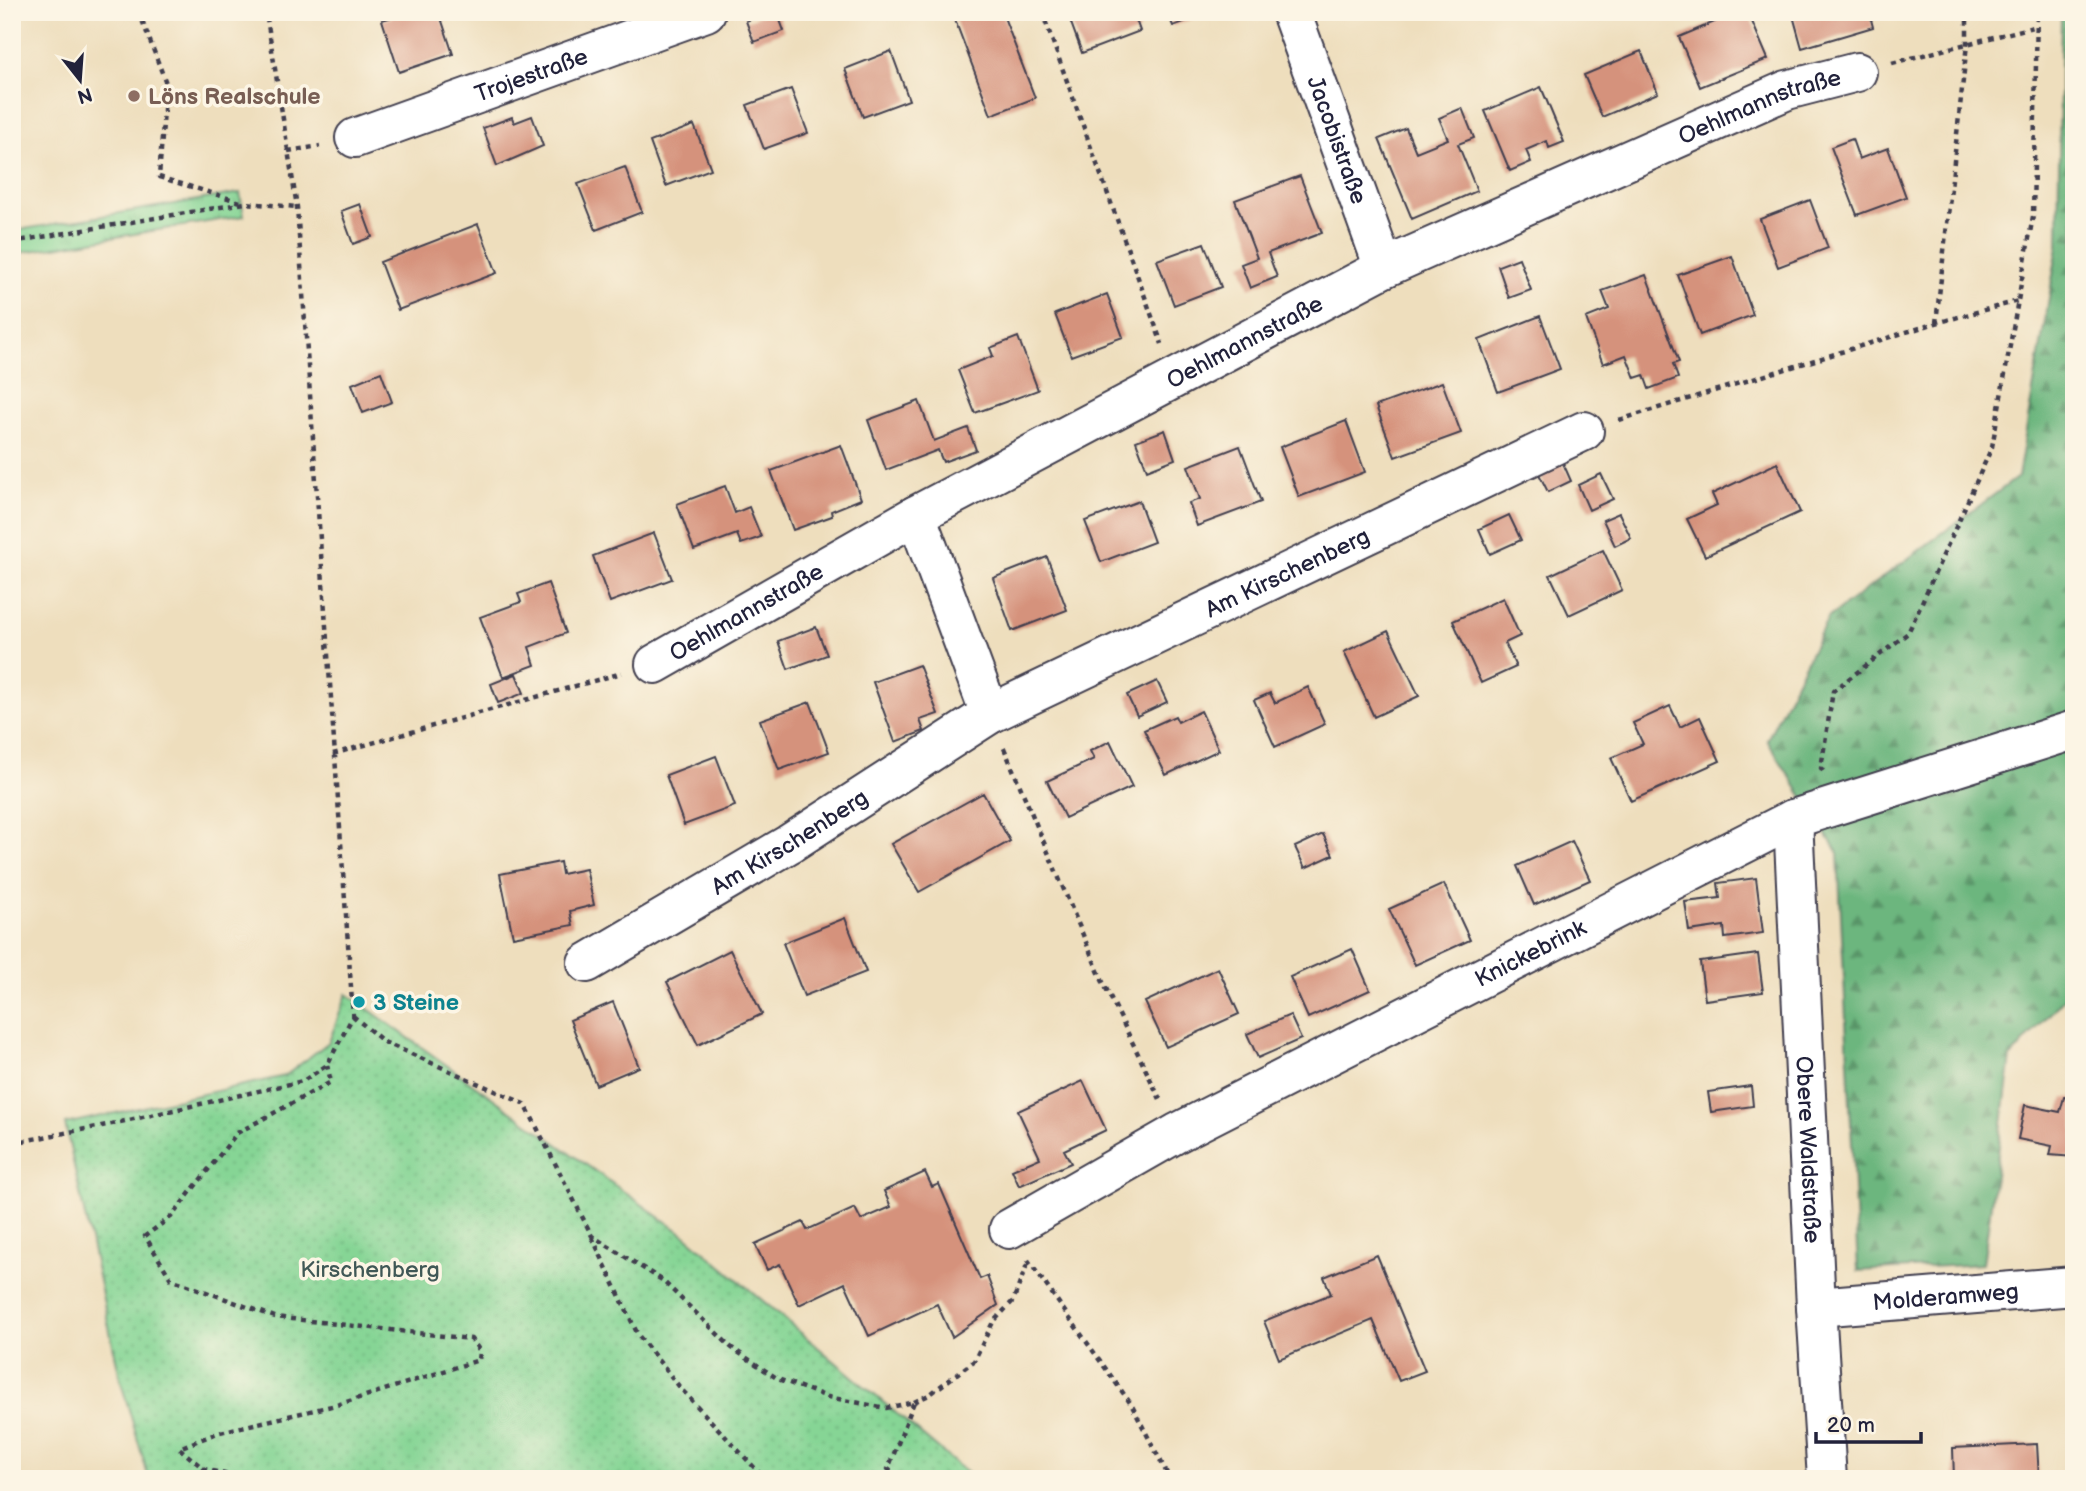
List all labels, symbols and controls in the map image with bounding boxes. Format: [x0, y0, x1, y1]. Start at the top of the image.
street label: Trojestraße [471, 43, 592, 109]
north arrow [46, 46, 116, 116]
street label: Oehlmannstraße [1674, 64, 1844, 151]
street label: Jacobistraße [1300, 72, 1373, 208]
text: N [74, 82, 95, 108]
place label: Löns Realschule [148, 83, 321, 111]
marker: Löns Realschule [126, 88, 142, 104]
street label: Oehlmannstraße [1162, 290, 1328, 395]
street label: Am Kirschenberg [1201, 522, 1374, 624]
street label: Oehlmannstraße [665, 558, 829, 668]
street label: Am Kirschenberg [707, 784, 874, 902]
street label: Knickebrink [1470, 914, 1592, 994]
place label: 3 Steine [373, 989, 459, 1017]
marker: 3 Steine [351, 994, 367, 1010]
street label: Obere Waldstraße [1789, 1055, 1826, 1244]
park label: Kirschenberg [300, 1256, 440, 1284]
street label: Molderamweg [1871, 1278, 2020, 1317]
scale bar [1816, 1400, 1922, 1444]
text: 20 m [1827, 1413, 1875, 1438]

